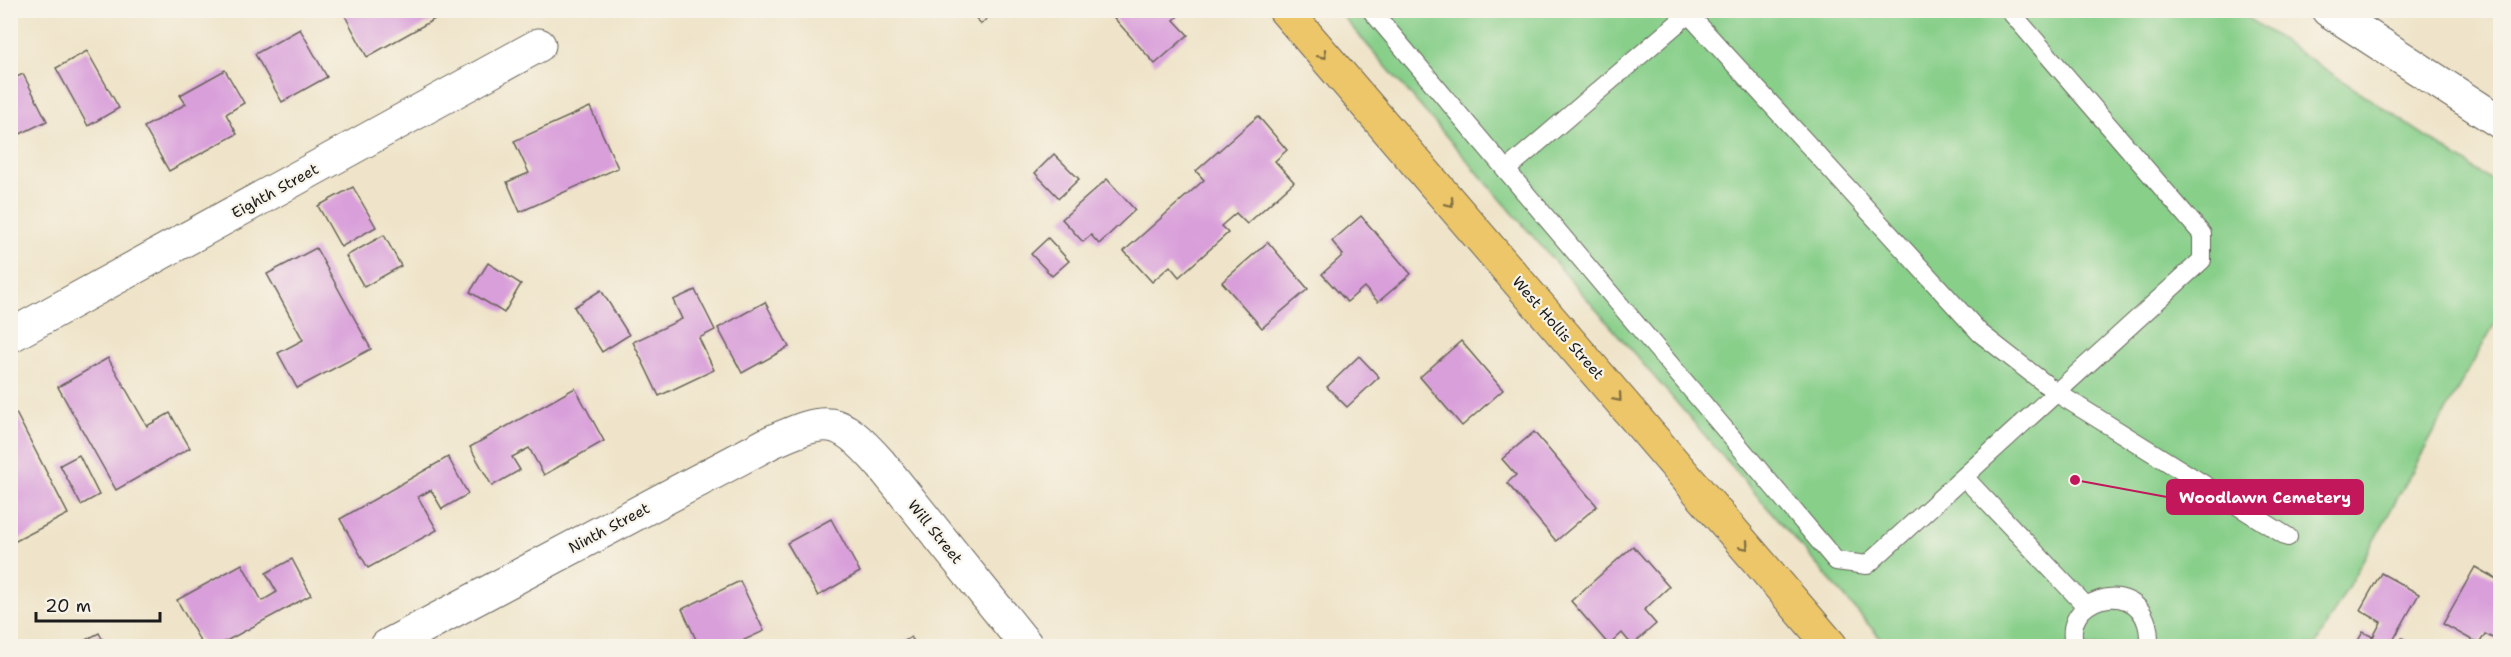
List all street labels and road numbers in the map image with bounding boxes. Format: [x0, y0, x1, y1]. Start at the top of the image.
street label: Eighth Street [228, 159, 322, 223]
street label: West Hollis Street [1508, 272, 1608, 384]
street label: Will Street [903, 496, 967, 568]
street label: Ninth Street [565, 498, 653, 558]

